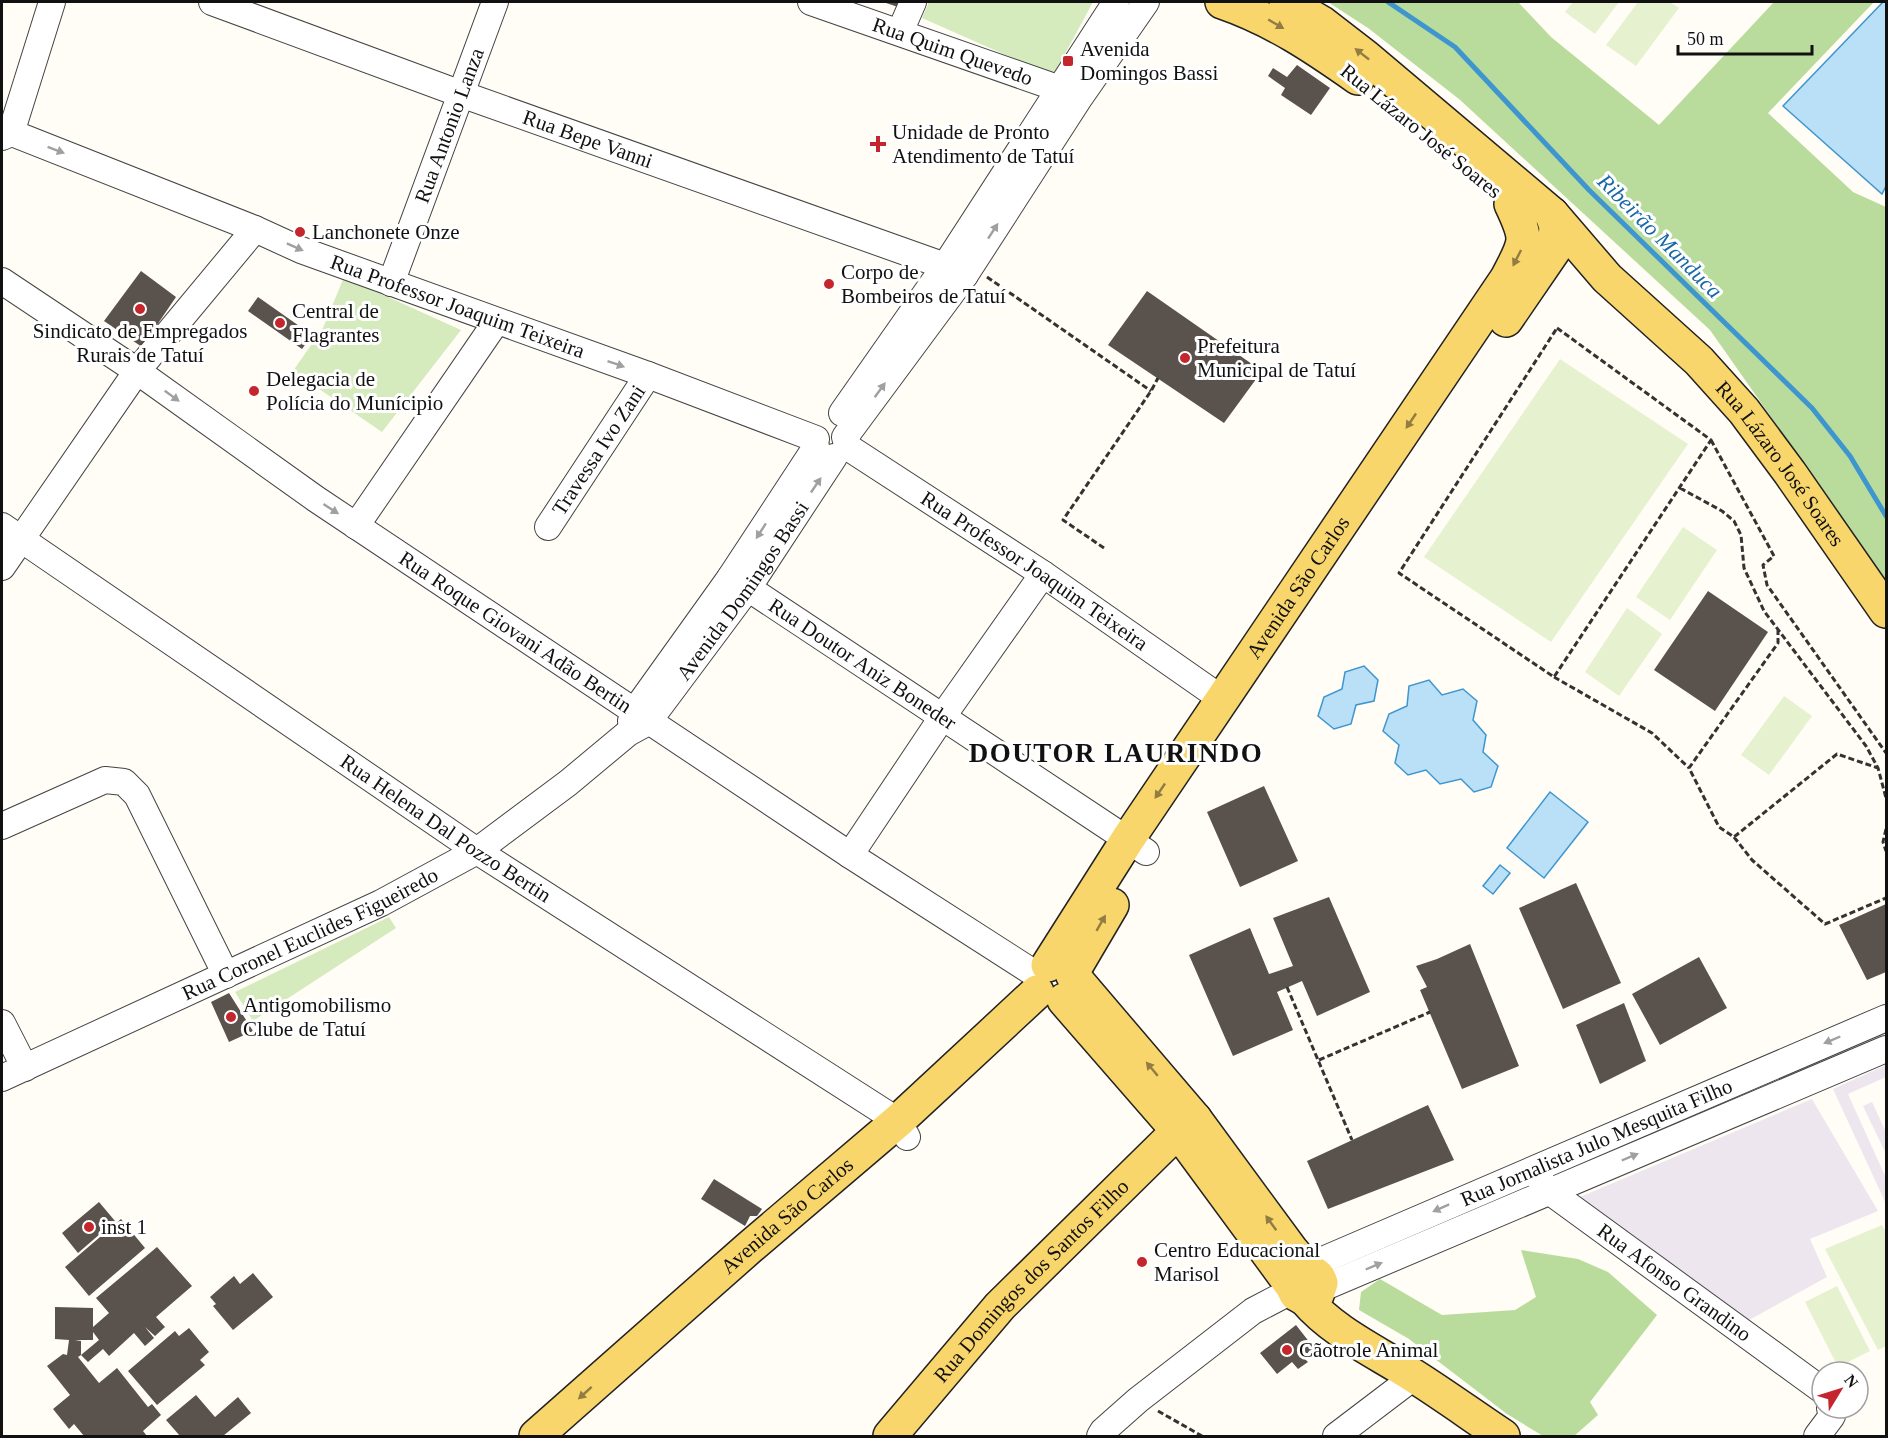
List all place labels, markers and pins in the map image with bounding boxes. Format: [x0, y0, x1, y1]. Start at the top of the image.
place label: Avenida Domingos Bassi [1080, 37, 1218, 85]
marker: Avenida Domingos Bassi [1061, 54, 1075, 68]
place label: Unidade de Pronto Atendimento de Tatuí [892, 120, 1075, 168]
marker: Unidade de Pronto Atendimento de Tatuí [869, 135, 887, 153]
place label: Lanchonete Onze [312, 220, 460, 244]
marker: Lanchonete Onze [293, 225, 307, 239]
place label: Corpo de Bombeiros de Tatuí [841, 260, 1006, 308]
marker: Corpo de Bombeiros de Tatuí [822, 277, 836, 291]
place label: Central de Flagrantes [292, 299, 379, 347]
marker: Sindicato de Empregados Rurais de Tatuí [133, 302, 147, 316]
marker: Central de Flagrantes [273, 316, 287, 330]
place label: Sindicato de Empregados Rurais de Tatuí [33, 319, 247, 367]
place label: Prefeitura Municipal de Tatuí [1197, 334, 1356, 382]
marker: Prefeitura Municipal de Tatuí [1178, 351, 1192, 365]
place label: Delegacia de Polícia do Munícipio [266, 367, 443, 415]
marker: Delegacia de Polícia do Munícipio [247, 384, 261, 398]
place label: Antigomobilismo Clube de Tatuí [243, 993, 391, 1041]
marker: Antigomobilismo Clube de Tatuí [224, 1010, 238, 1024]
place label: inst 1 [101, 1215, 147, 1239]
marker: inst 1 [82, 1220, 96, 1234]
place label: Centro Educacional Marisol [1154, 1238, 1320, 1286]
marker: Centro Educacional Marisol [1135, 1255, 1149, 1269]
place label: Cãotrole Animal [1299, 1338, 1439, 1362]
marker: Cãotrole Animal [1280, 1343, 1294, 1357]

